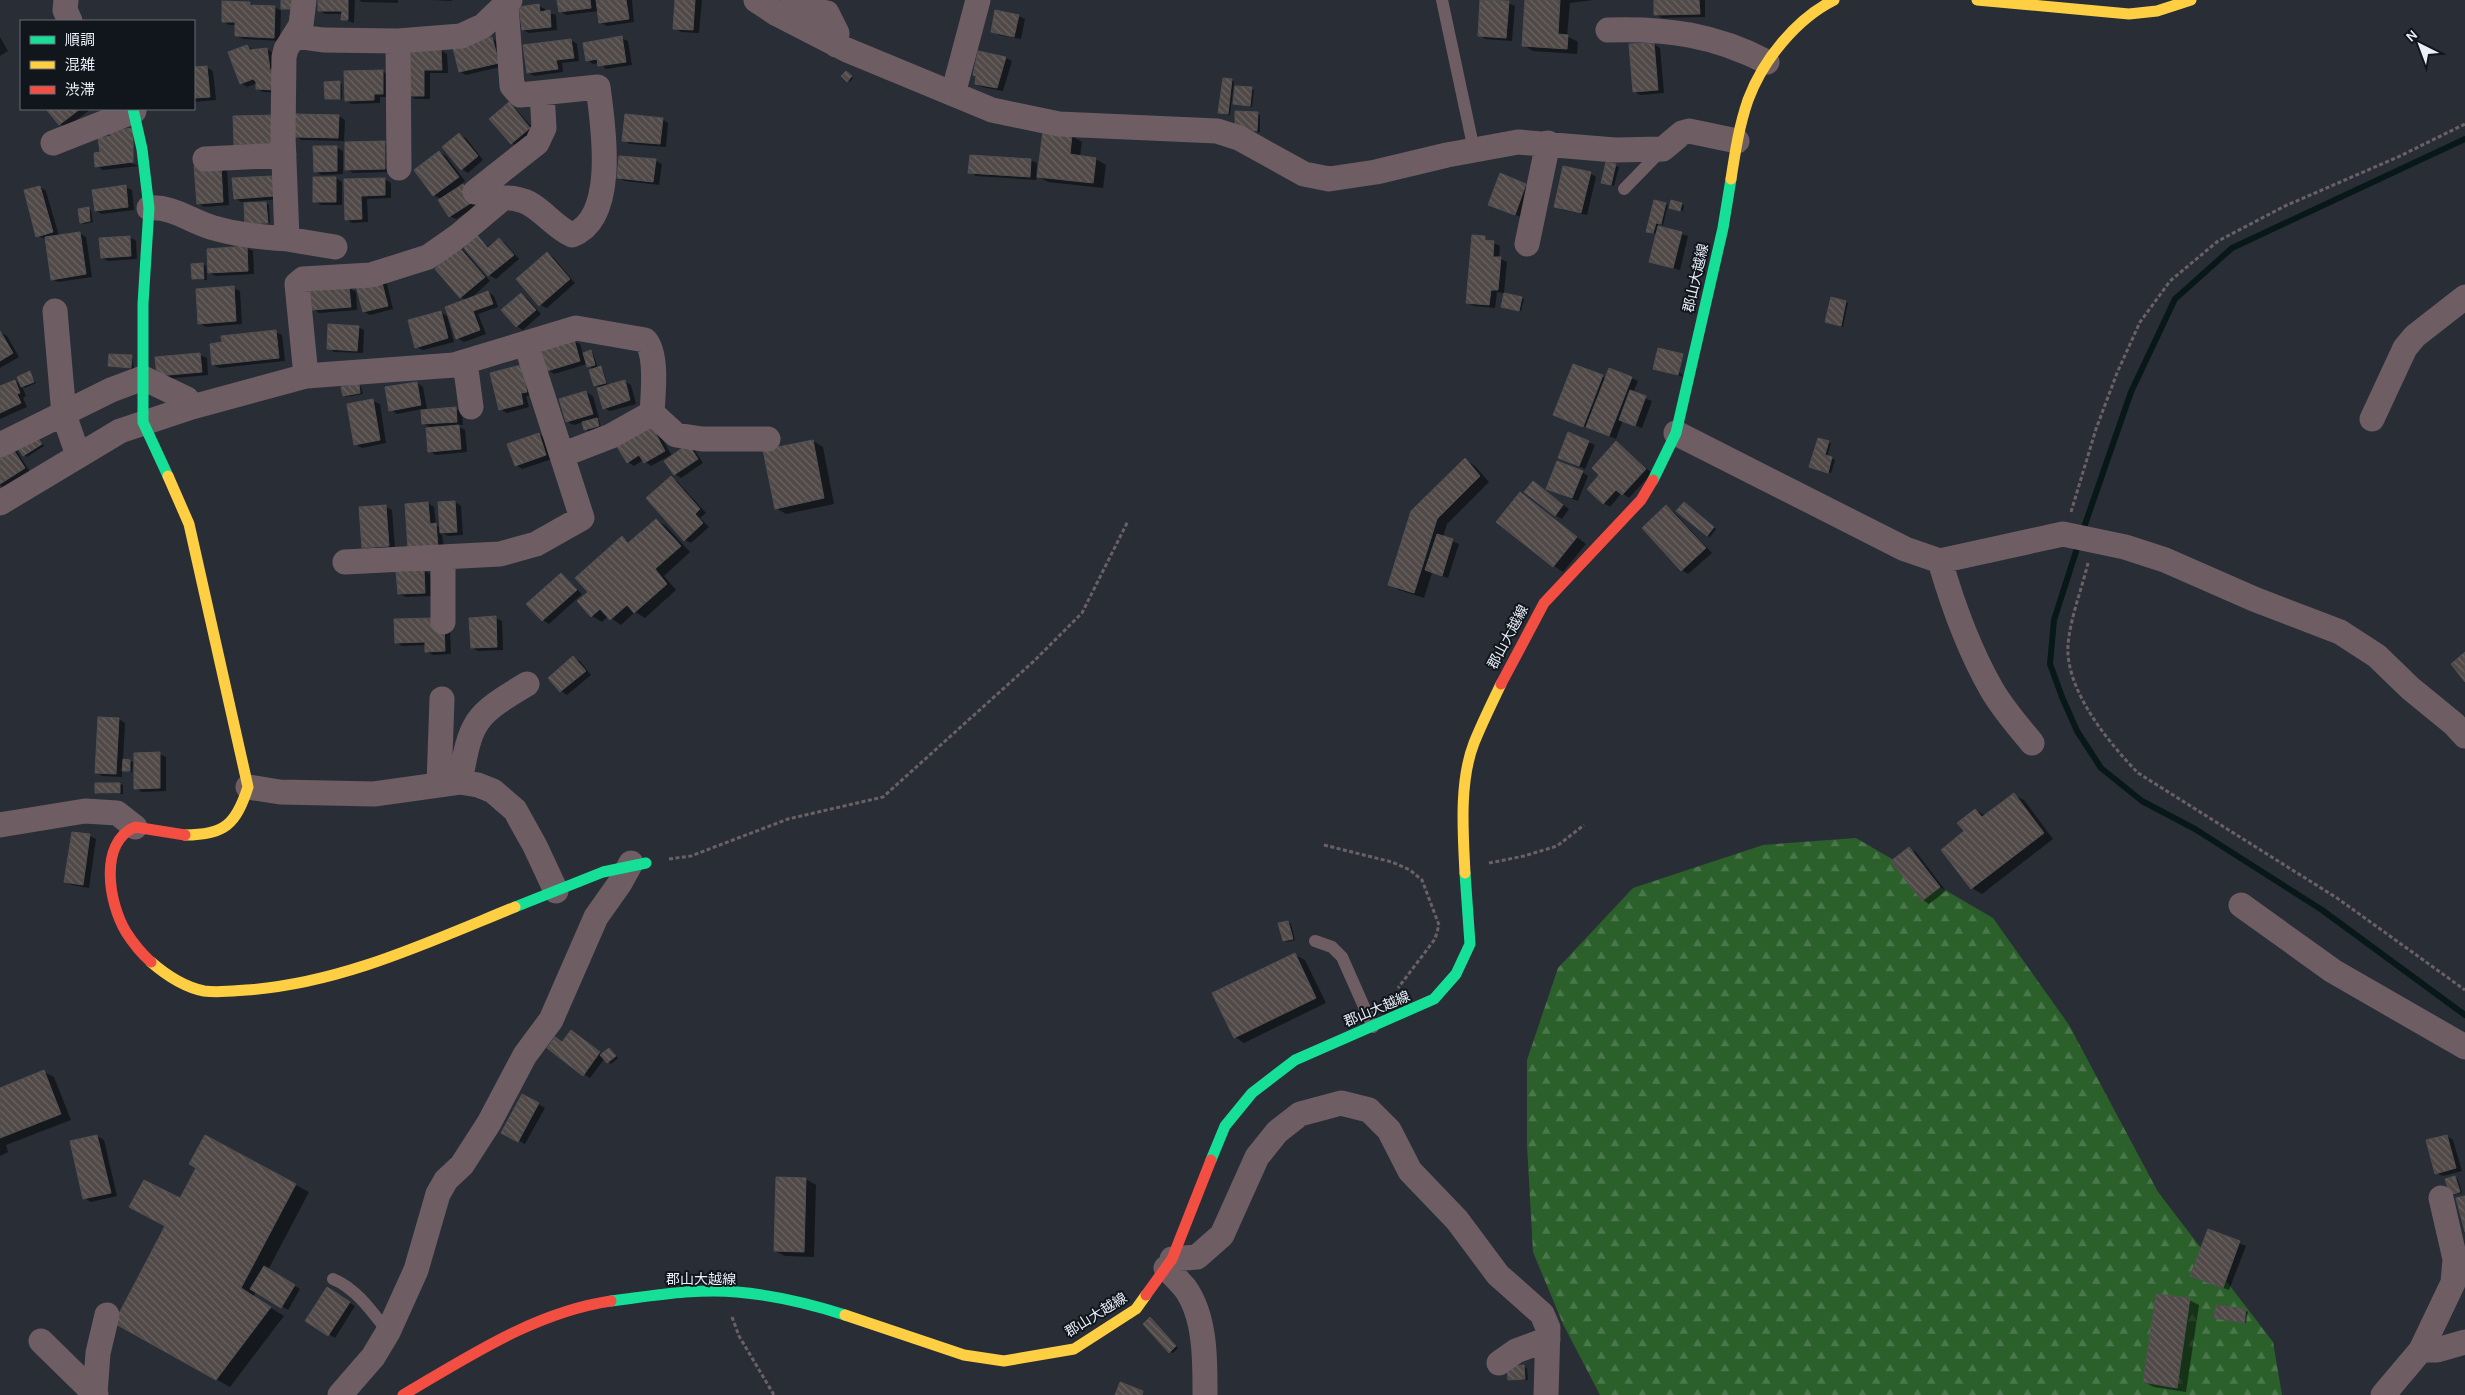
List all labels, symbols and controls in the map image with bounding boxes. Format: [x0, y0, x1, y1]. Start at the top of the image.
legend [20, 20, 195, 110]
north arrow [2395, 20, 2445, 70]
text: N [2402, 26, 2421, 45]
text: 順調 [65, 31, 95, 49]
text: 混雑 [65, 56, 95, 74]
text: 渋滞 [65, 81, 95, 99]
street label: 郡山大越線 [1680, 242, 1712, 314]
street label: 郡山大越線 [1484, 602, 1532, 672]
street label: 郡山大越線 [1341, 988, 1413, 1030]
street label: 郡山大越線 [666, 1271, 736, 1288]
street label: 郡山大越線 [1062, 1289, 1130, 1341]

